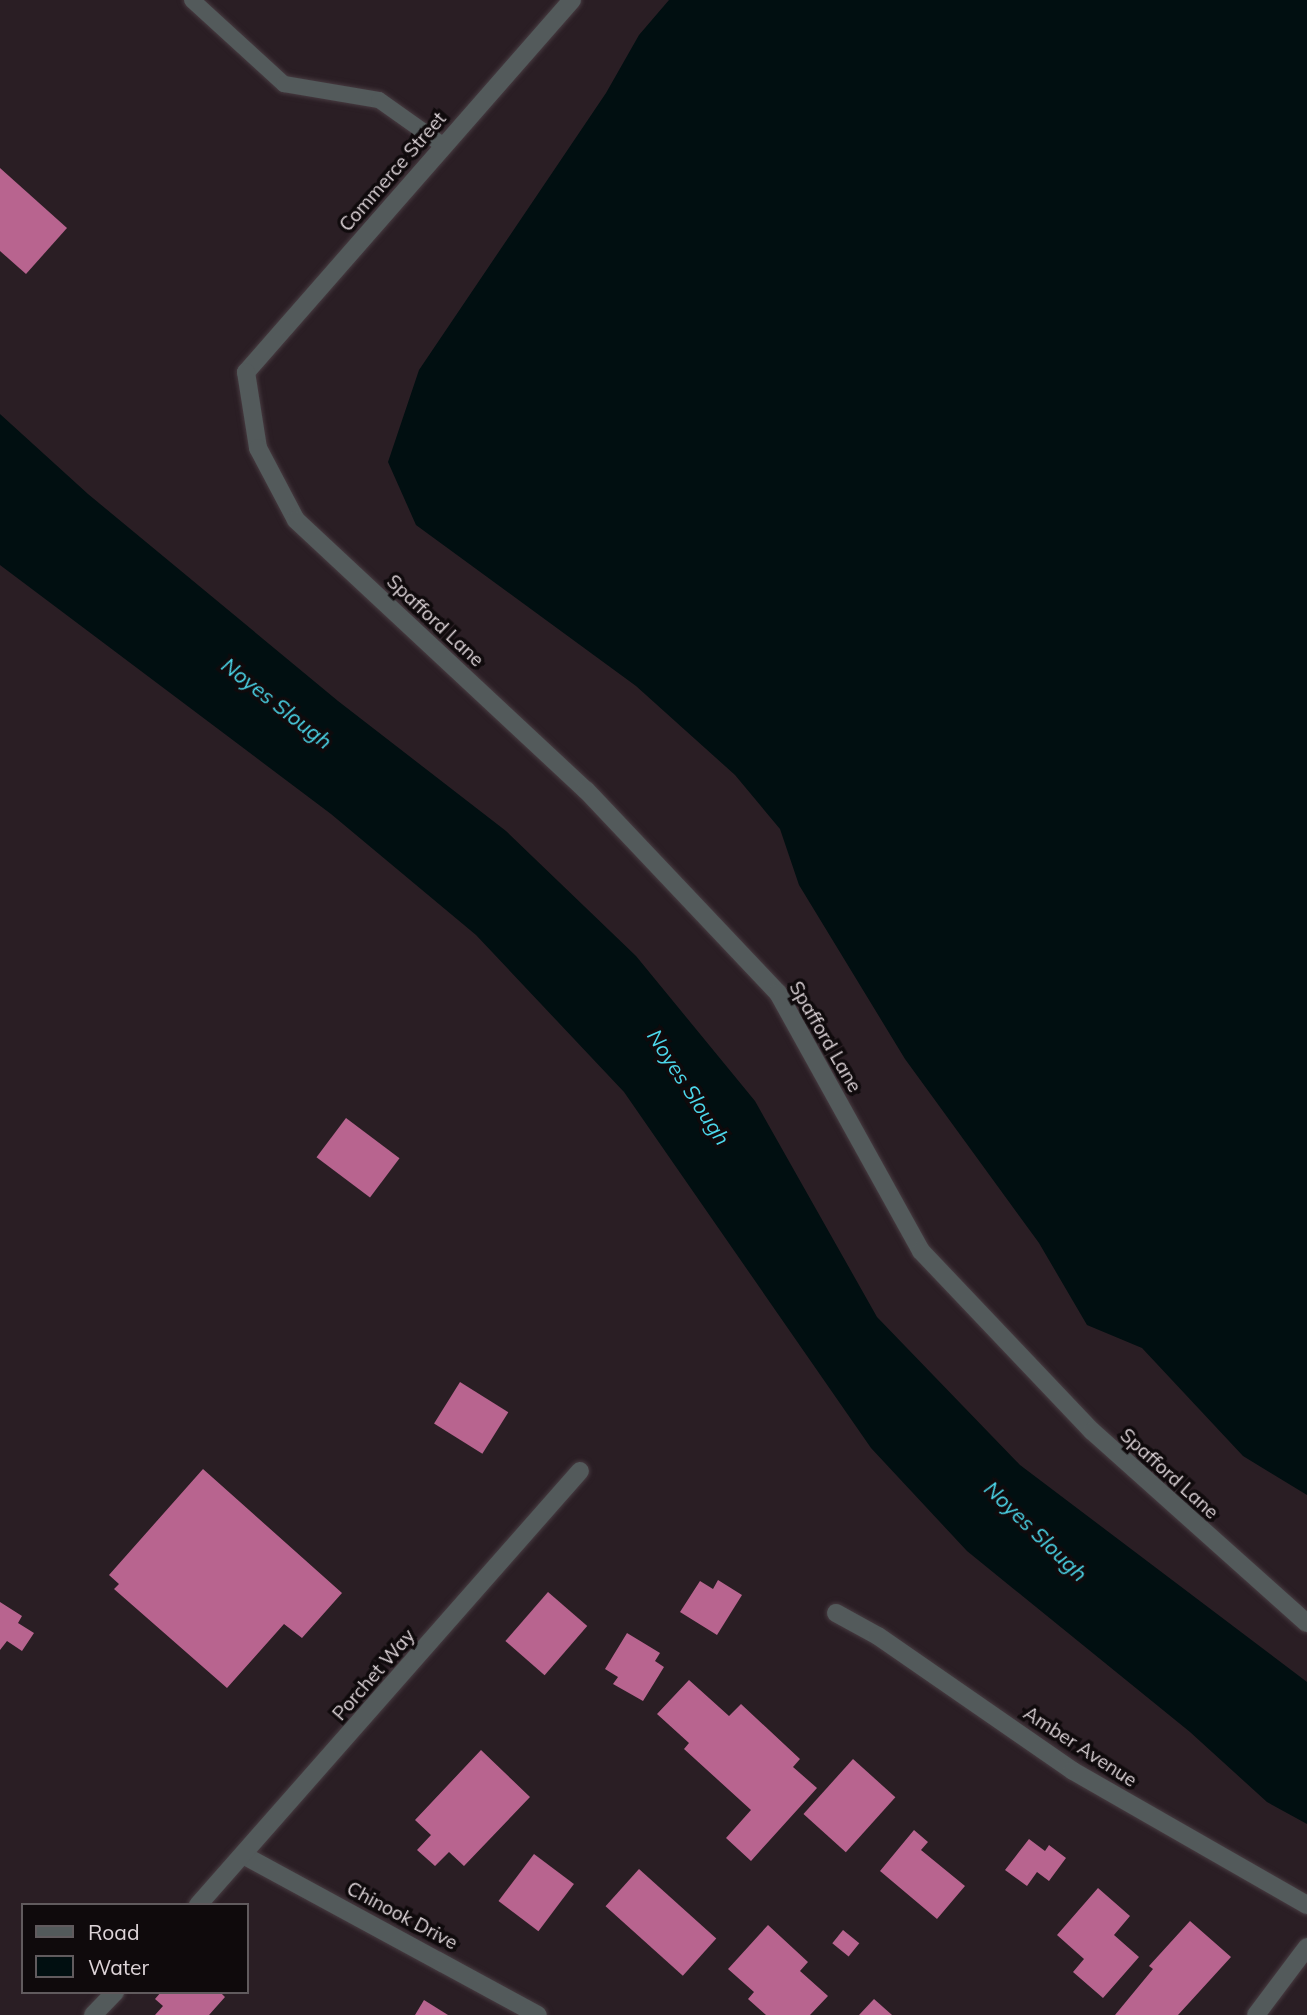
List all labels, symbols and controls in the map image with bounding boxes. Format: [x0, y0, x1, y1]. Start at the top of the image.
street label: Commerce Street [335, 108, 451, 236]
street label: Spafford Lane [382, 570, 488, 672]
water label: Noyes Slough [217, 652, 337, 754]
street label: Spafford Lane [784, 978, 866, 1096]
water label: Noyes Slough [642, 1024, 736, 1150]
street label: Spafford Lane [1115, 1424, 1223, 1524]
water label: Noyes Slough [979, 1476, 1093, 1586]
street label: Porchet Way [328, 1625, 420, 1725]
street label: Amber Avenue [1019, 1702, 1141, 1792]
street label: Chinook Drive [343, 1877, 461, 1955]
legend [21, 1903, 248, 1994]
text: Road [88, 1919, 139, 1945]
text: Water [88, 1954, 149, 1980]

